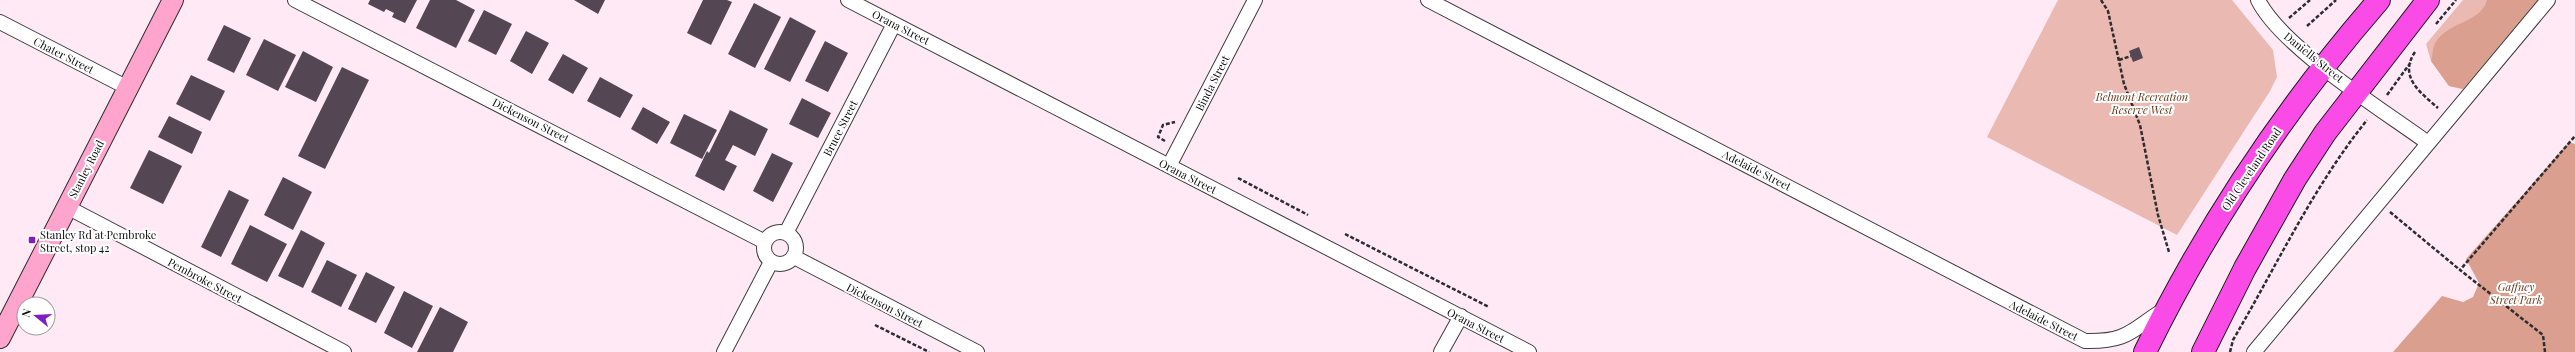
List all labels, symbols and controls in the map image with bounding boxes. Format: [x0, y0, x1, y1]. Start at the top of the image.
street label: Orana Street [870, 6, 932, 48]
street label: Daniells Street [2281, 28, 2347, 86]
street label: Chater Street [31, 33, 97, 77]
street label: Binda Street [1192, 53, 1232, 113]
park label: Belmont Recreation Reserve West [2095, 89, 2188, 117]
street label: Dickenson Street [490, 94, 572, 146]
street label: Bruce Street [819, 97, 861, 159]
street label: Old Cleveland Road [2218, 124, 2285, 213]
street label: Stanley Road [65, 137, 107, 201]
street label: Adelaide Street [1719, 146, 1794, 194]
street label: Orana Street [1157, 155, 1219, 197]
place label: Stanley Rd at Pembroke Street, stop 42 [40, 227, 157, 255]
marker: Stanley Rd at Pembroke Street, stop 42 [27, 235, 37, 245]
street label: Pembroke Street [165, 254, 245, 306]
street label: Dickenson Street [844, 279, 926, 331]
park label: Gaffney Street Park [2489, 279, 2543, 307]
north arrow [16, 296, 56, 336]
street label: Adelaide Street [2006, 296, 2081, 344]
street label: Orana Street [1445, 304, 1507, 346]
text: N [18, 307, 34, 319]

